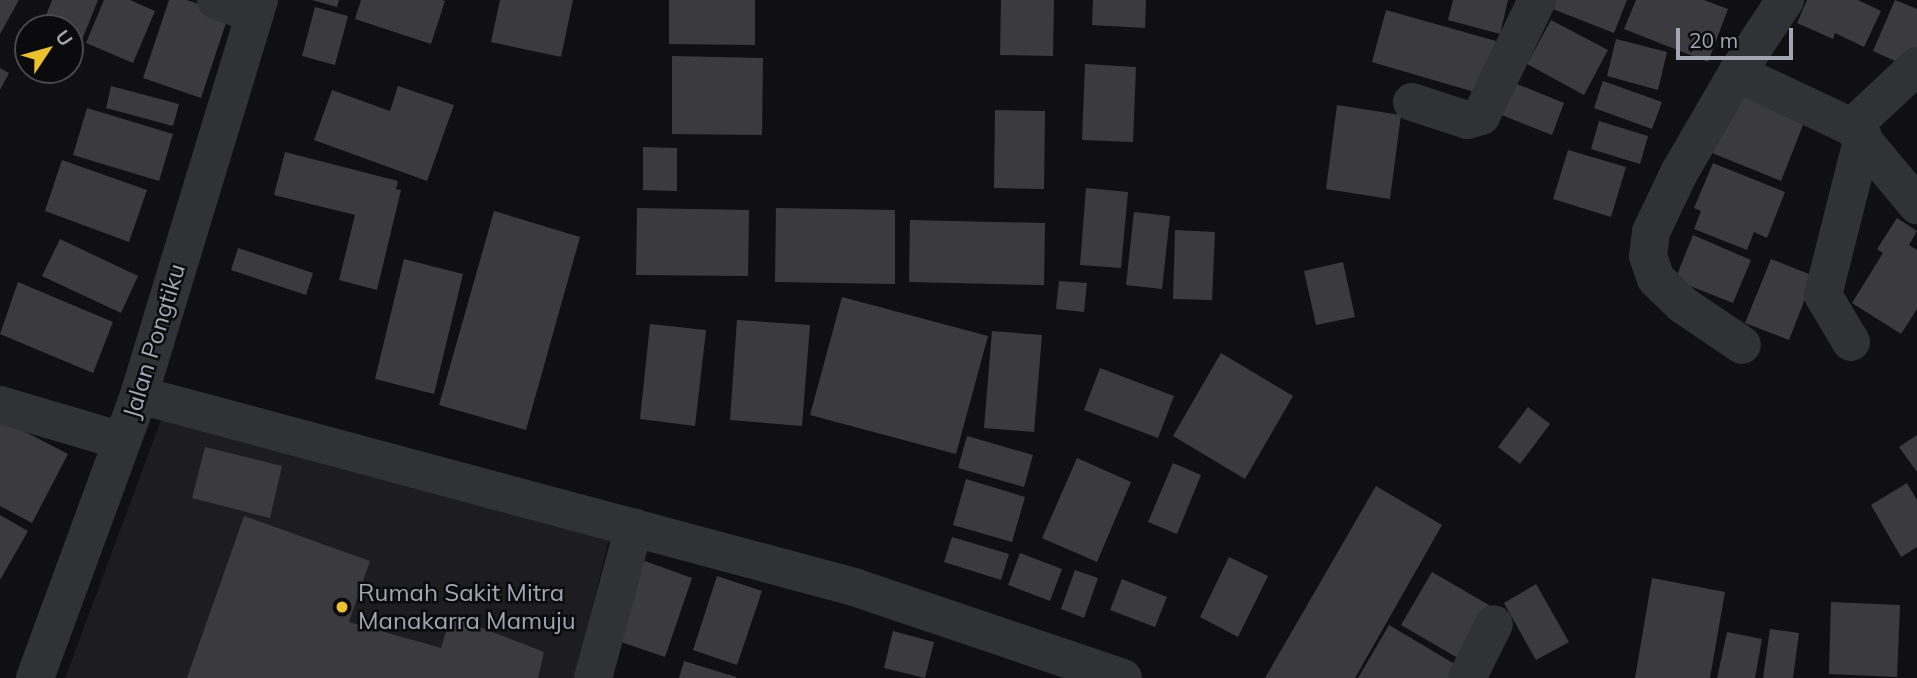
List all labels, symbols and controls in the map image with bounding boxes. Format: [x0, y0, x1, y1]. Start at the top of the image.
north arrow [14, 14, 84, 84]
scale bar [1679, 14, 1796, 58]
text: U [51, 25, 78, 51]
text: 20 m [1689, 27, 1738, 53]
street label: Jalan Pongtiku [117, 260, 191, 422]
place label: Rumah Sakit Mitra Manakarra Mamuju [358, 579, 576, 635]
marker: Rumah Sakit Mitra Manakarra Mamuju [332, 597, 352, 617]

